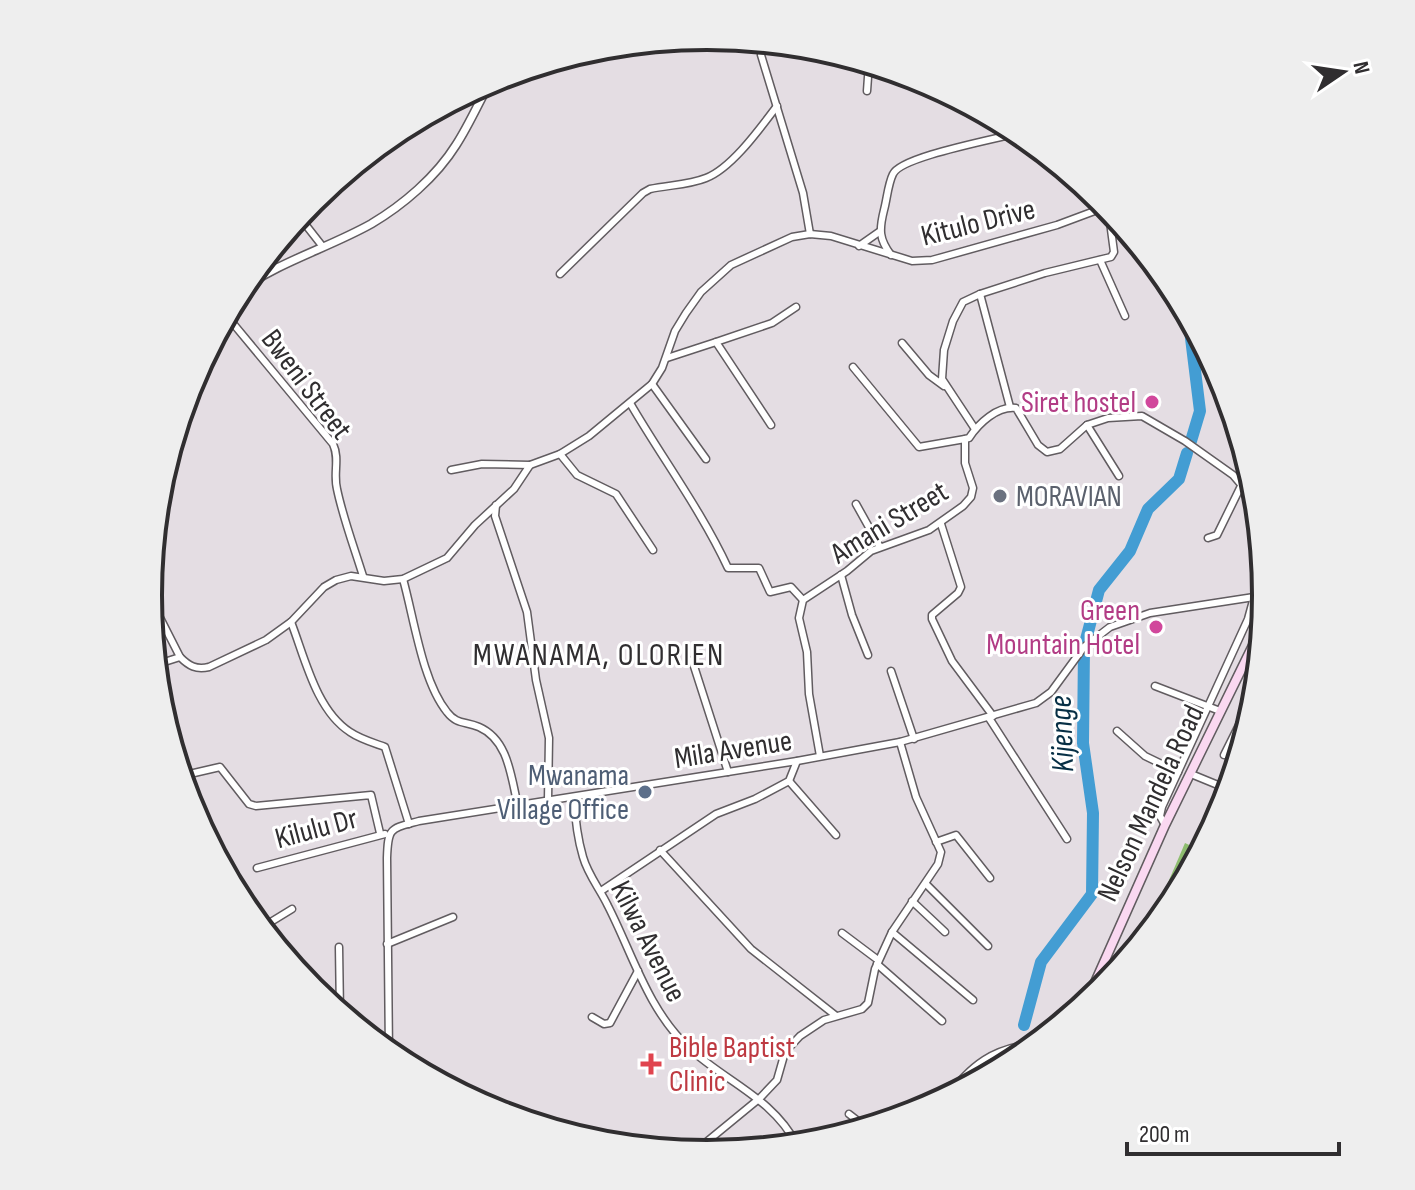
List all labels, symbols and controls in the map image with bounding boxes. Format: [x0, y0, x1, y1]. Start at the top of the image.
north arrow [1303, 32, 1383, 112]
text: N [1347, 59, 1376, 77]
street label: Kitulo Drive [918, 191, 1039, 254]
street label: Bweni Street [253, 322, 359, 447]
place label: Siret hostel [1021, 385, 1136, 421]
marker: Siret hostel [1143, 393, 1161, 411]
street label: Amani Street [823, 474, 955, 572]
place label: MORAVIAN [1016, 479, 1122, 515]
marker: MORAVIAN [991, 487, 1009, 505]
place label: Green Mountain Hotel [986, 593, 1140, 663]
marker: Green Mountain Hotel [1147, 618, 1165, 636]
district label: MWANAMA, OLORIEN [473, 636, 725, 675]
water label: Kijenge [1042, 695, 1083, 773]
street label: Nelson Mandela Road [1090, 700, 1212, 907]
street label: Mila Avenue [672, 723, 795, 777]
place label: Mwanama Village Office [497, 758, 629, 828]
marker: Mwanama Village Office [636, 783, 654, 801]
street label: Kilulu Dr [271, 801, 362, 857]
street label: Kilwa Avenue [602, 875, 694, 1008]
place label: Bible Baptist Clinic [669, 1030, 795, 1100]
marker: Bible Baptist Clinic [640, 1053, 662, 1075]
scale bar [1127, 1106, 1339, 1156]
text: 200 m [1139, 1120, 1190, 1149]

